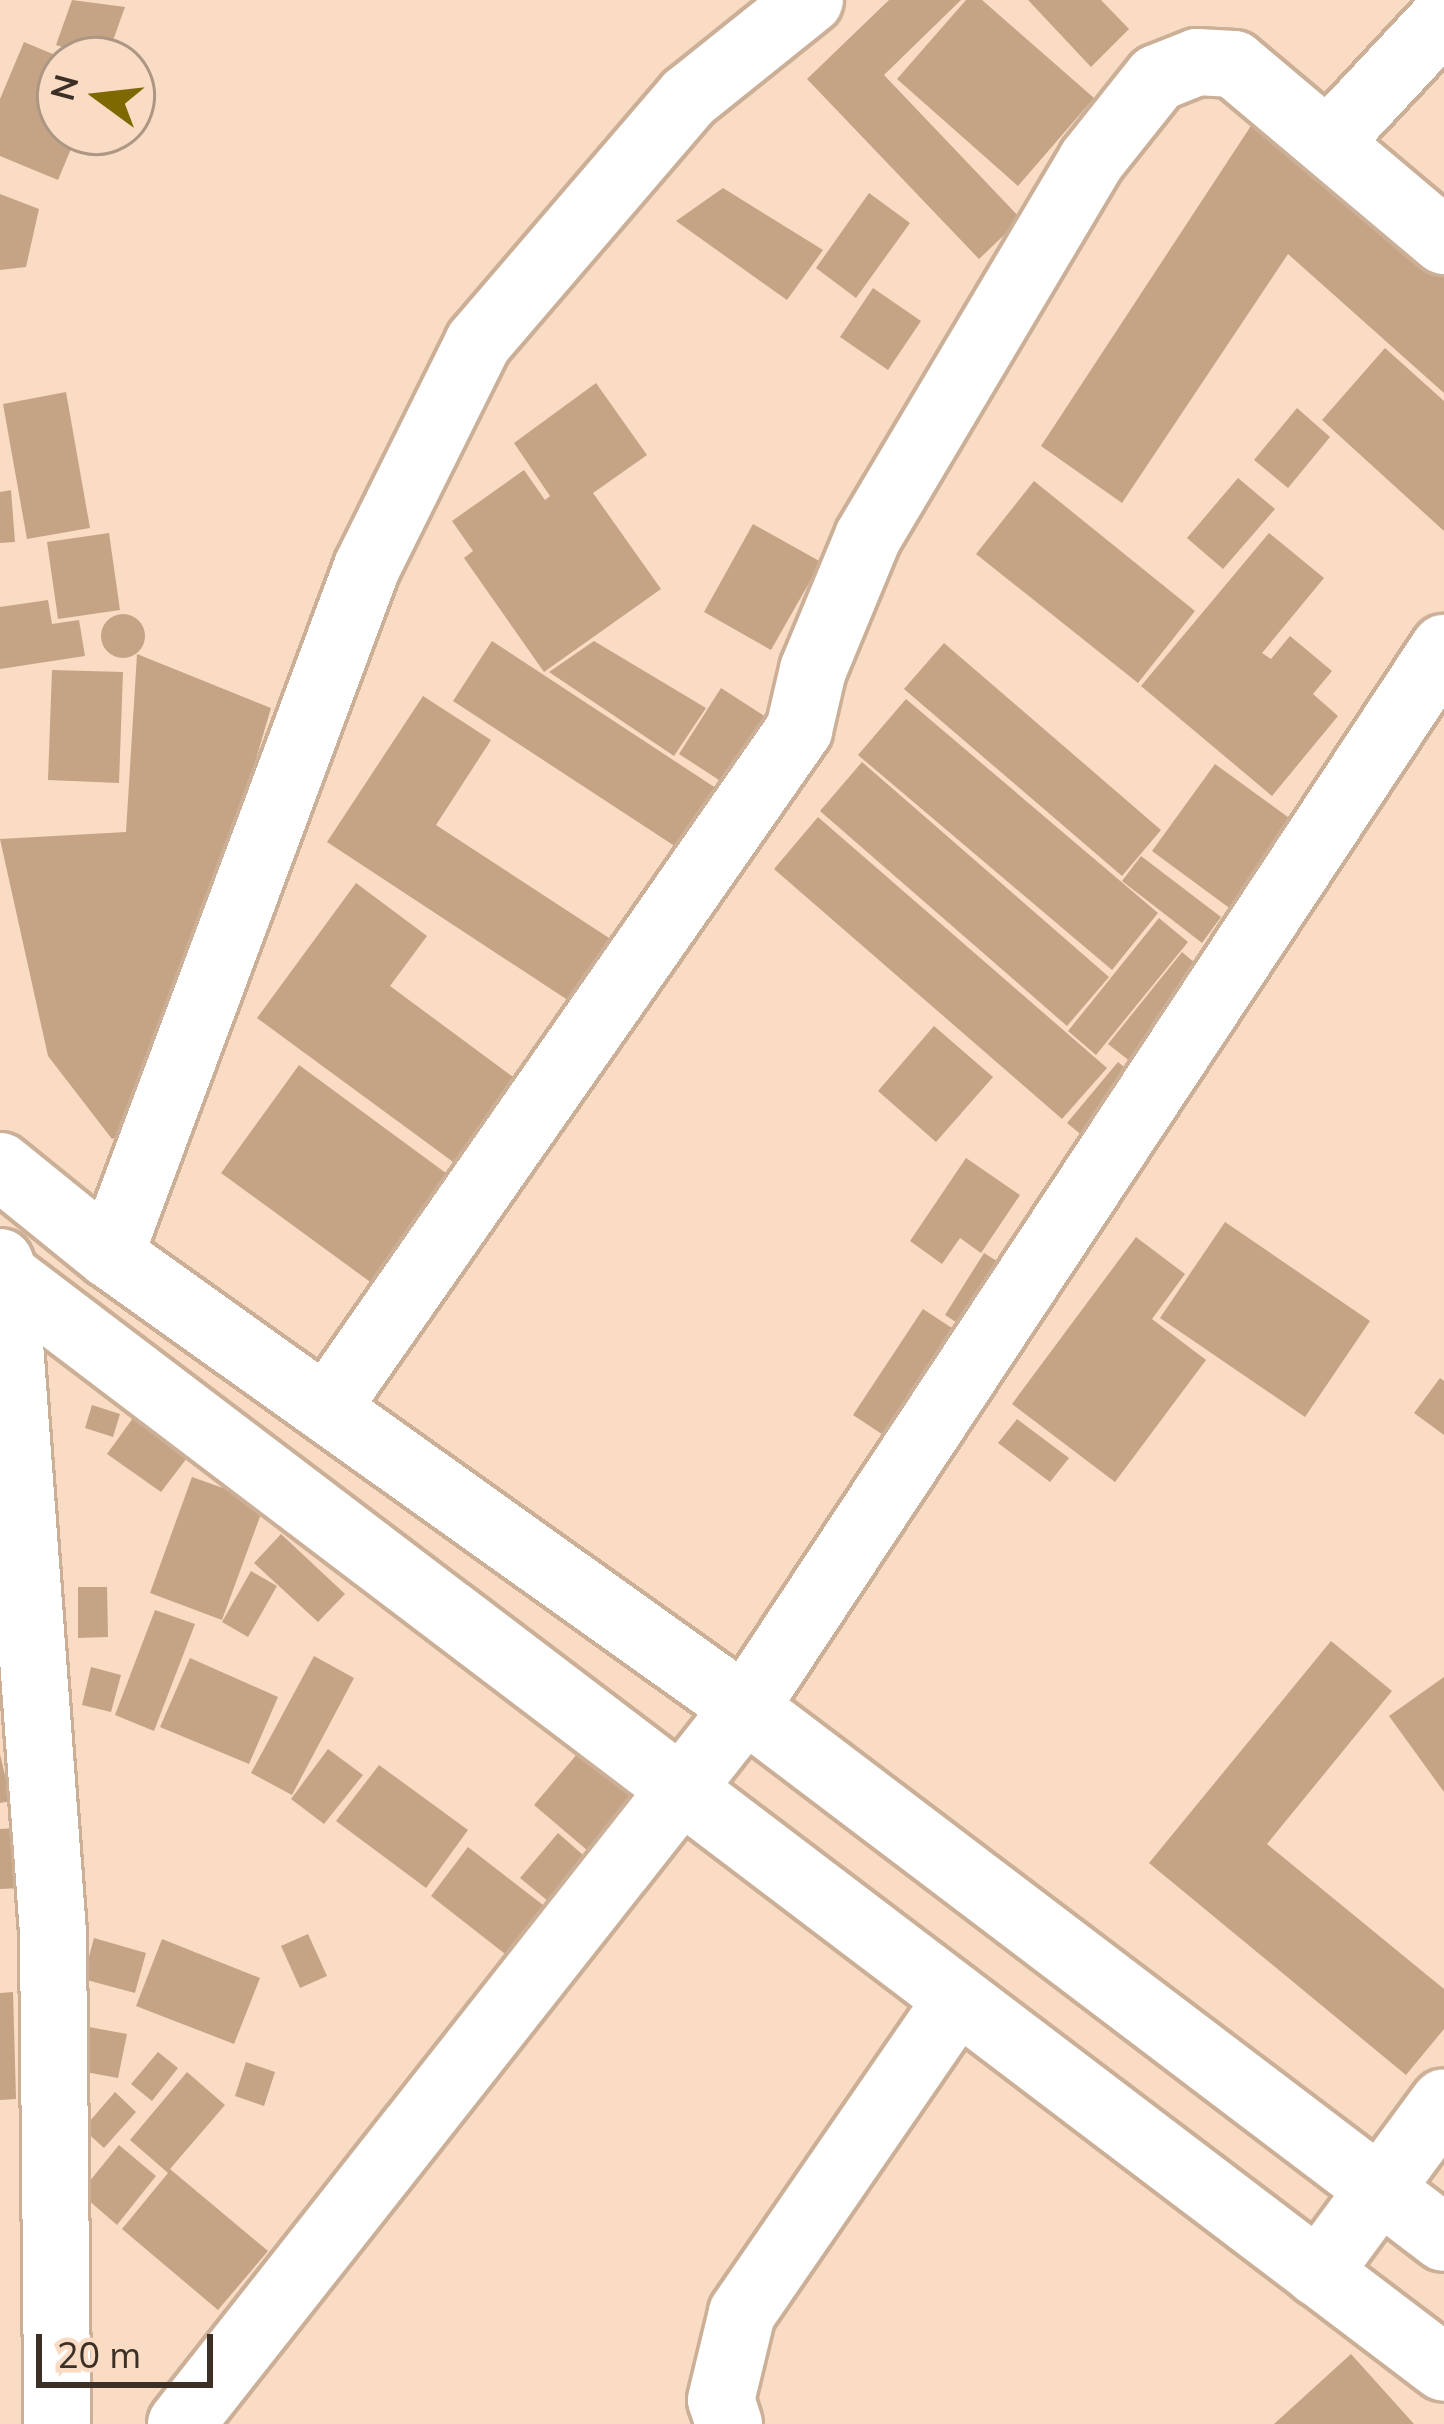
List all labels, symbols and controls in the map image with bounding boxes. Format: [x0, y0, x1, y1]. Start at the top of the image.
north arrow [36, 36, 156, 156]
text: N [41, 70, 87, 105]
scale bar [42, 2310, 219, 2384]
text: 20 m [57, 2332, 141, 2377]

